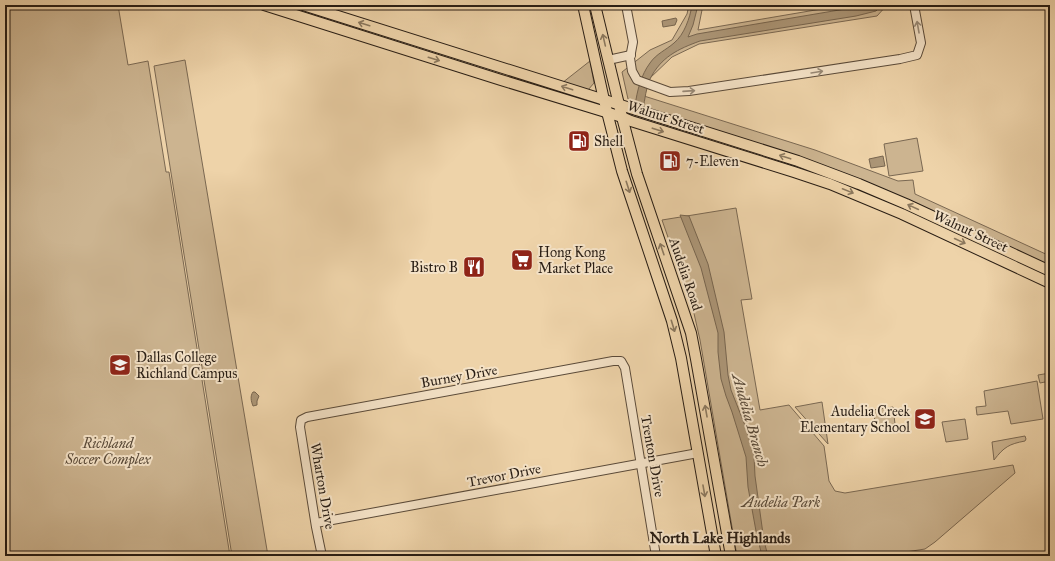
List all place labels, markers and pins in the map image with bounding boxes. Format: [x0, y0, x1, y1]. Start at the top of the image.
fuel station icon: Shell [566, 128, 592, 154]
place label: Shell [594, 133, 623, 150]
fuel station icon: 7-Eleven [657, 148, 683, 174]
place label: 7-Eleven [686, 153, 739, 170]
place label: Hong Kong Market Place [538, 244, 613, 277]
supermarket icon: Hong Kong Market Place [509, 247, 535, 273]
restaurant icon: Bistro B [461, 254, 487, 280]
place label: Bistro B [410, 259, 458, 276]
place label: Dallas College Richland Campus [136, 349, 237, 382]
school or university icon: Dallas College Richland Campus [107, 352, 133, 378]
place label: Audelia Creek Elementary School [800, 403, 910, 436]
school or university icon: Audelia Creek Elementary School [912, 406, 938, 432]

